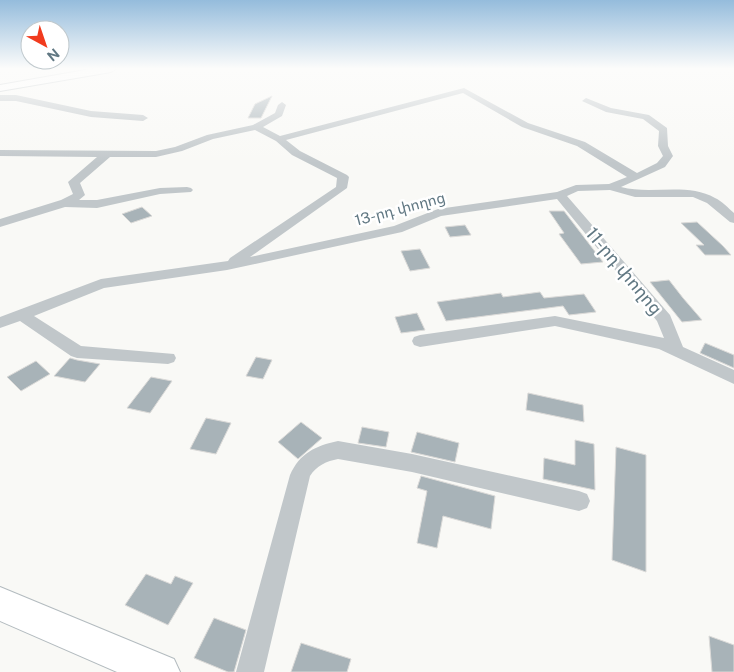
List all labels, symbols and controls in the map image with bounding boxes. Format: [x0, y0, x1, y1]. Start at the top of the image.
north arrow [20, 20, 70, 70]
text: N [44, 45, 63, 65]
street label: 13-րդ փողոց [353, 188, 447, 230]
street label: 11-րդ փողոց [582, 223, 667, 319]

